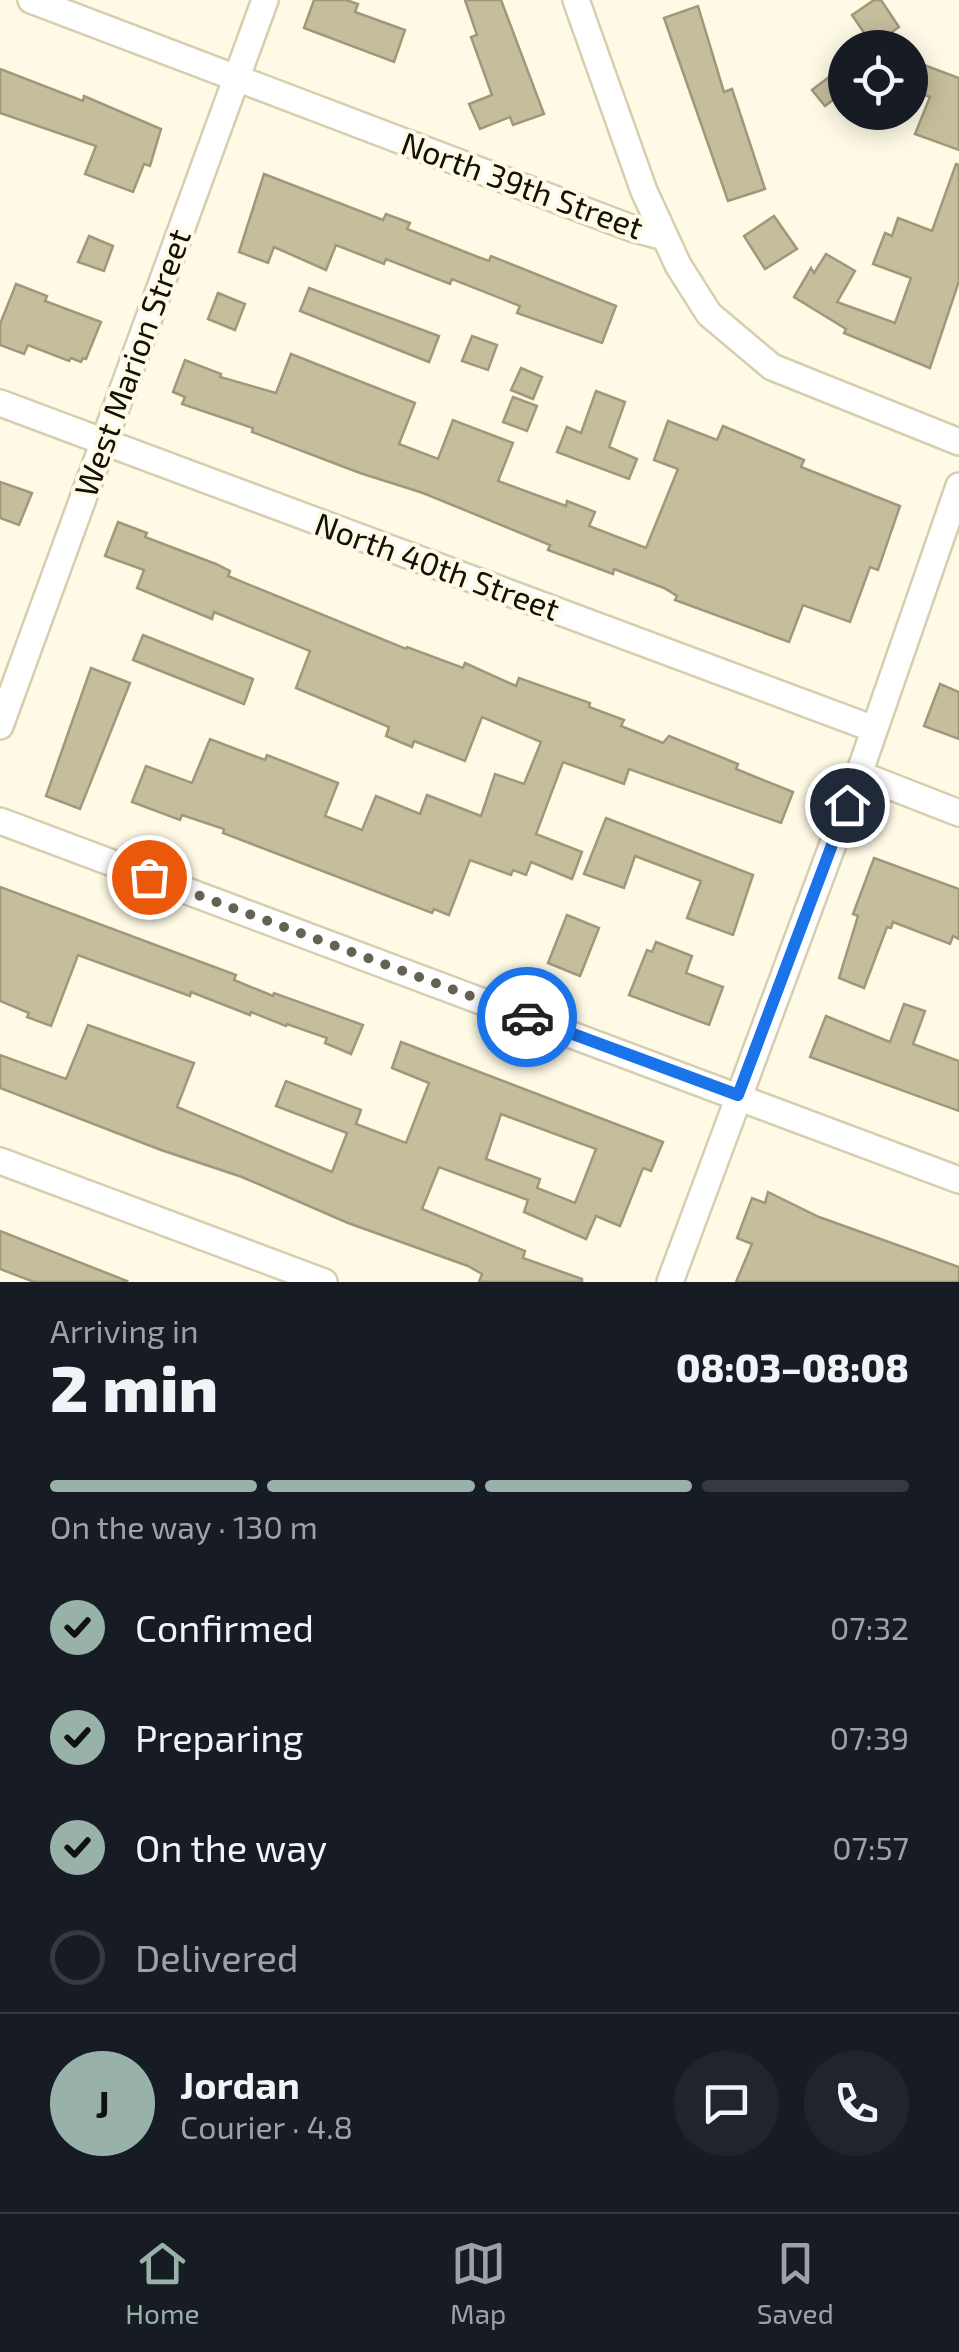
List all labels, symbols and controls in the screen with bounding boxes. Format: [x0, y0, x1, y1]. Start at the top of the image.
map controls [828, 30, 928, 130]
button: locate [828, 30, 928, 130]
street label: North 39th Street [397, 123, 649, 245]
street label: West Marion Street [65, 223, 197, 501]
street label: North 40th Street [310, 503, 565, 627]
pin [805, 763, 890, 848]
icon: home [820, 778, 875, 833]
pin [107, 835, 192, 920]
icon: bag [122, 850, 177, 905]
courier [477, 967, 577, 1067]
icon: car [500, 990, 555, 1045]
text: Arriving in [50, 1311, 199, 1349]
text: 08:03–08:08 [676, 1344, 909, 1390]
text: 2 min [50, 1347, 218, 1425]
text: On the way · 130 m [50, 1507, 318, 1545]
icon: check [50, 1600, 105, 1655]
text: Confirmed [135, 1604, 314, 1650]
text: 07:32 [830, 1608, 909, 1646]
icon: check [50, 1710, 105, 1765]
text: Preparing [135, 1714, 303, 1760]
text: 07:39 [830, 1718, 909, 1756]
icon: check [50, 1820, 105, 1875]
text: On the way [135, 1824, 327, 1870]
text: 07:57 [832, 1828, 909, 1866]
text: Delivered [135, 1934, 299, 1980]
button: chat [674, 2051, 779, 2156]
button: phone [804, 2051, 909, 2156]
text: Jordan [180, 2061, 300, 2107]
text: J [95, 2080, 110, 2126]
text: Courier · 4.8 [180, 2107, 353, 2145]
tab: Home [125, 2236, 199, 2330]
tab: Map [450, 2236, 506, 2330]
tab: Saved [757, 2236, 834, 2330]

